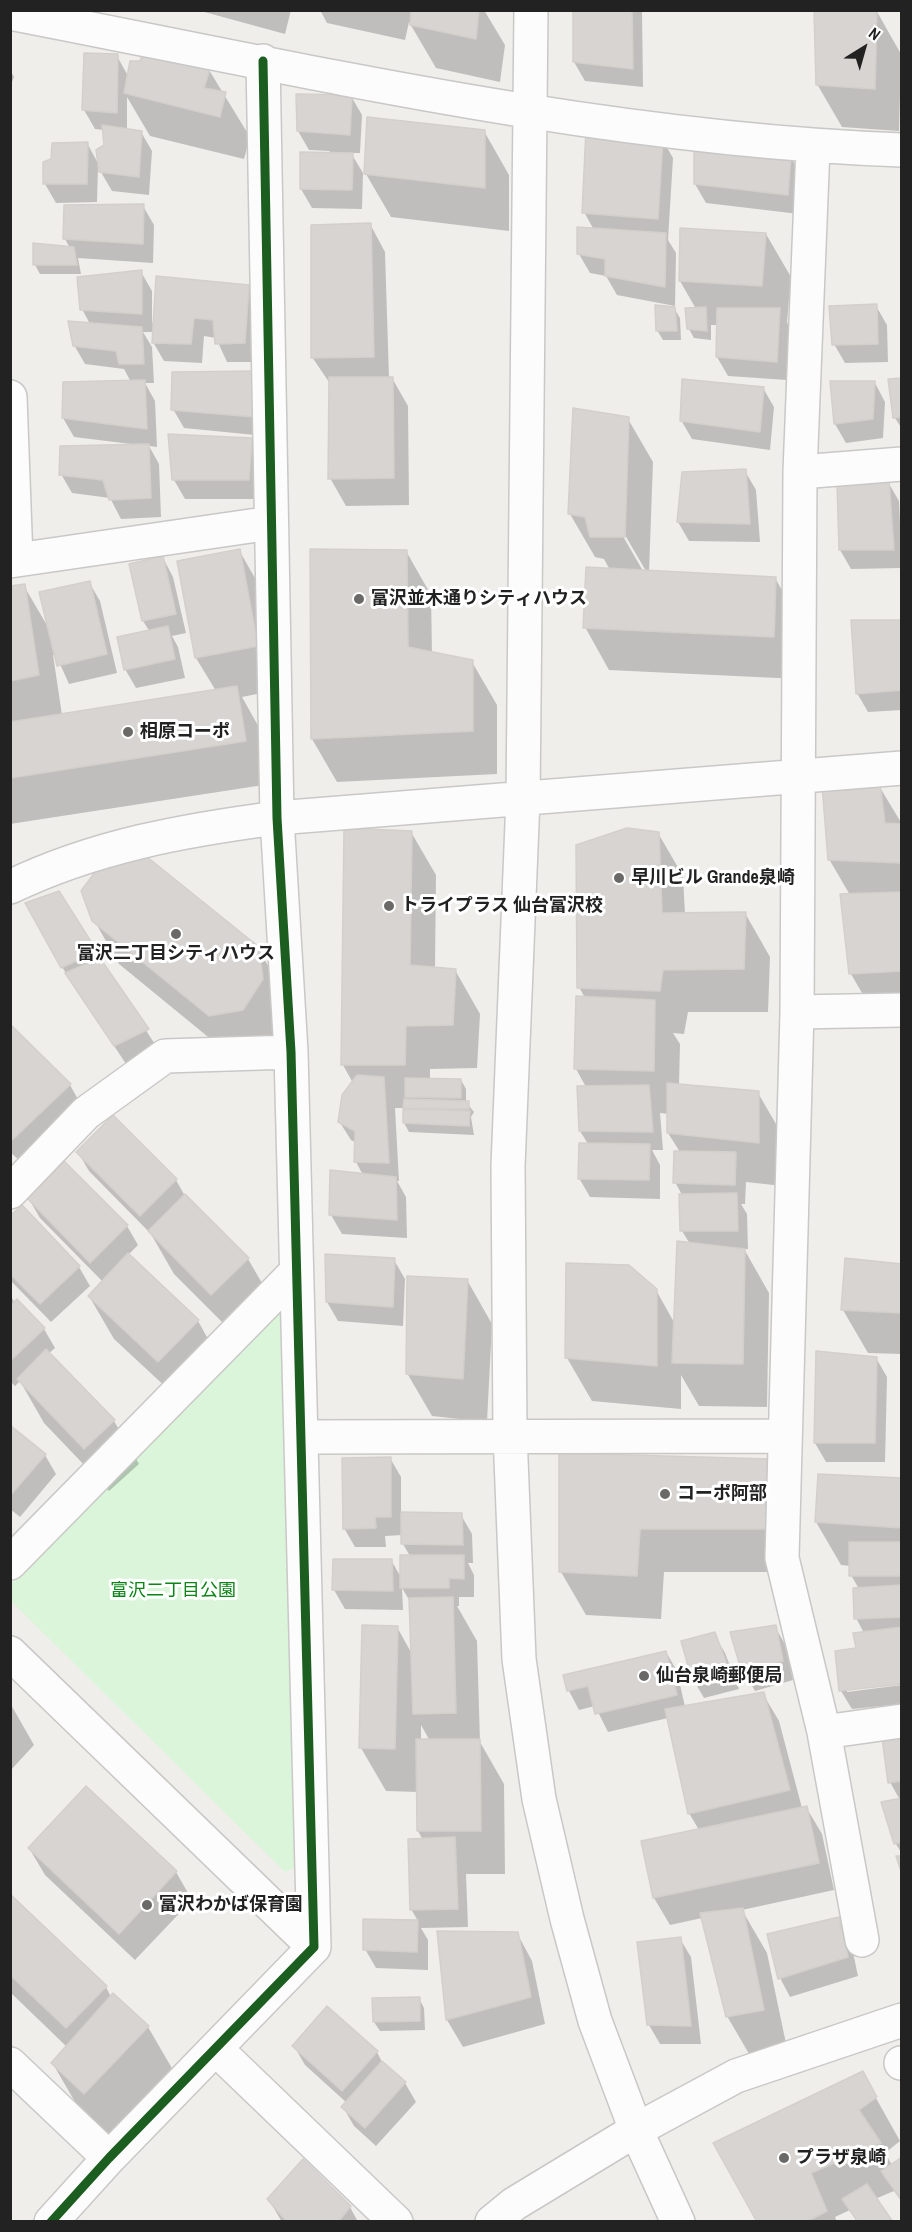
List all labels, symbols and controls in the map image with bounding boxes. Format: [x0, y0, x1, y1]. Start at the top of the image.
north arrow [834, 18, 894, 78]
text: N [864, 22, 885, 45]
place label: 富沢並木通りシティハウス [371, 588, 587, 610]
marker: 富沢並木通りシティハウス [352, 592, 366, 606]
place label: 相原コーポ [140, 721, 230, 743]
marker: 相原コーポ [121, 725, 135, 739]
place label: 早川ビル Grande泉崎 [631, 867, 795, 889]
marker: 早川ビル Grande泉崎 [612, 871, 626, 885]
place label: トライプラス 仙台富沢校 [401, 895, 603, 917]
marker: トライプラス 仙台富沢校 [382, 899, 396, 913]
marker: 富沢二丁目シティハウス [169, 927, 183, 941]
place label: 富沢二丁目シティハウス [77, 943, 275, 965]
place label: コーポ阿部 [677, 1483, 767, 1505]
marker: コーポ阿部 [658, 1487, 672, 1501]
park label: 富沢二丁目公園 [110, 1580, 236, 1602]
place label: 仙台泉崎郵便局 [656, 1665, 782, 1687]
marker: 仙台泉崎郵便局 [637, 1669, 651, 1683]
place label: 富沢わかば保育園 [159, 1894, 303, 1916]
marker: 富沢わかば保育園 [140, 1898, 154, 1912]
place label: プラザ泉崎 [796, 2147, 886, 2169]
marker: プラザ泉崎 [777, 2151, 791, 2165]

